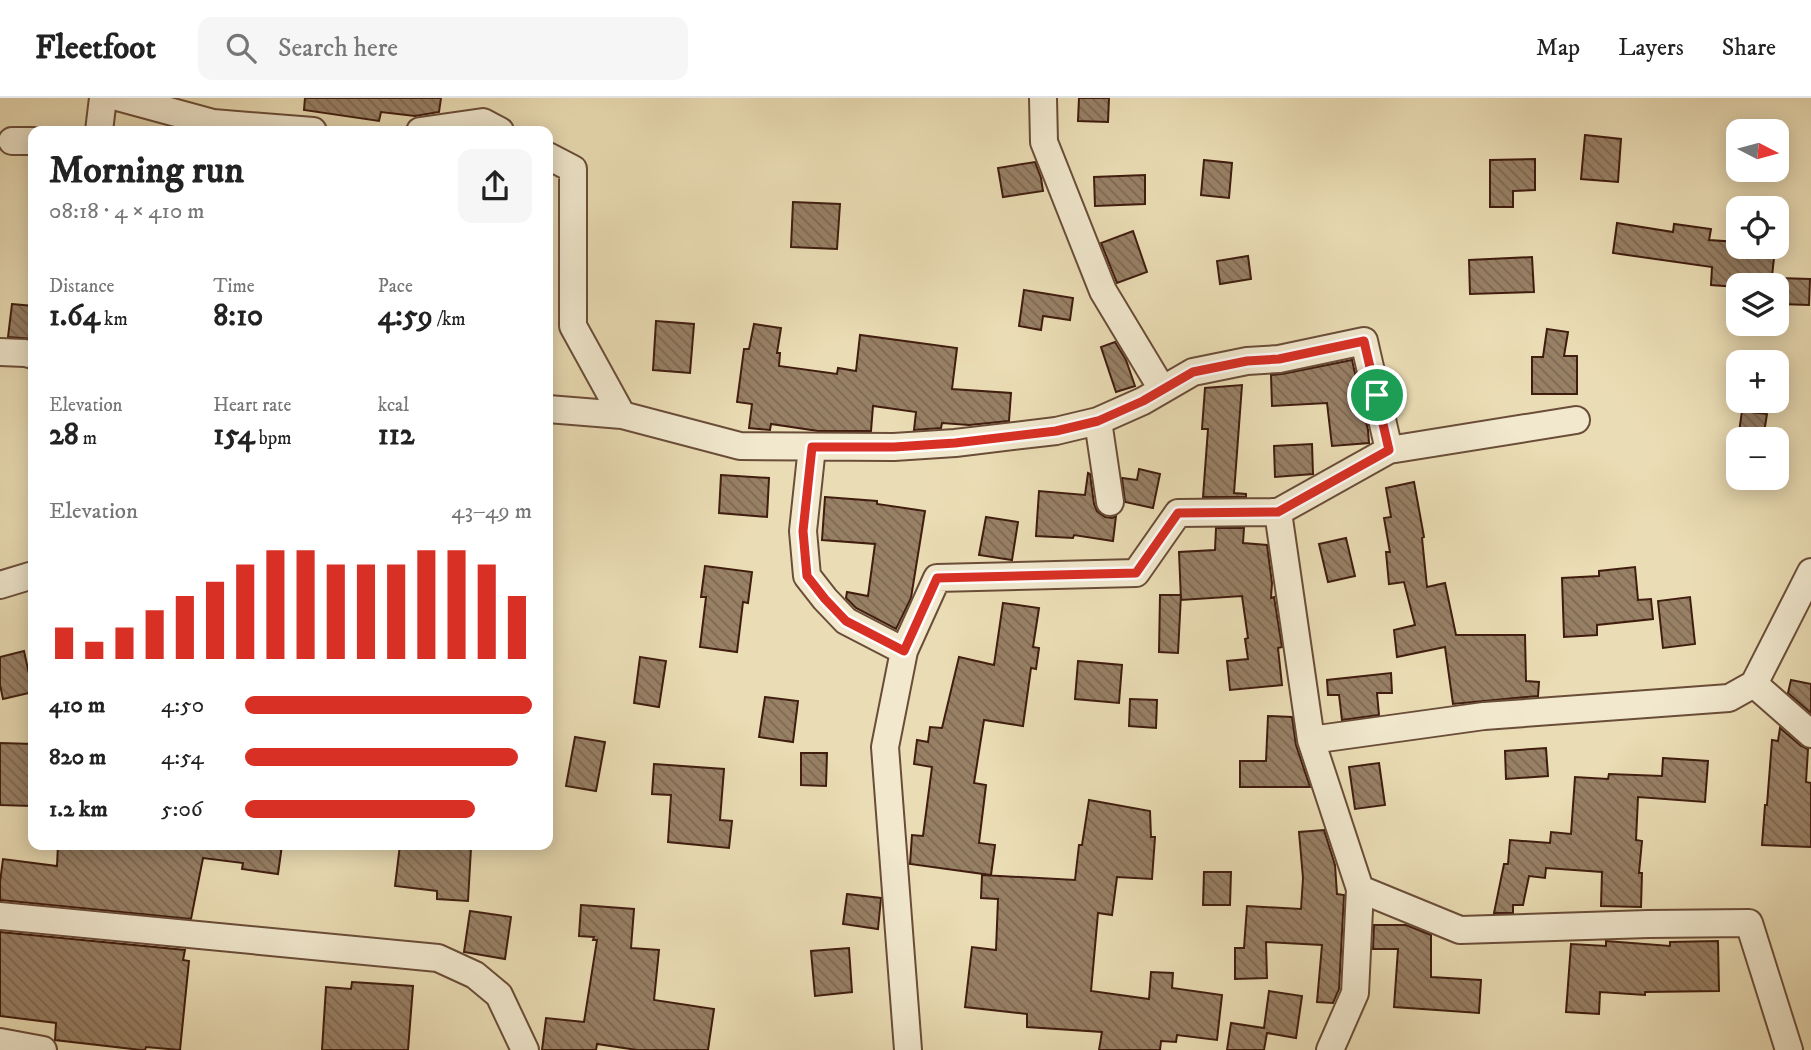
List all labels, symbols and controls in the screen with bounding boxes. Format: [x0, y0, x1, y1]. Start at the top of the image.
search box [198, 17, 688, 80]
text: Fleetfoot [35, 28, 156, 69]
icon: search [222, 29, 260, 67]
text: Search here [278, 32, 398, 65]
text: Map [1536, 33, 1580, 63]
text: Layers [1618, 33, 1684, 63]
text: Share [1722, 33, 1776, 63]
north arrow [1726, 119, 1788, 182]
map controls [1726, 119, 1789, 490]
text: Morning run [49, 147, 244, 195]
button: share [458, 149, 532, 223]
button: locate [1726, 196, 1789, 259]
text: 08:18 · 4 × 410 m [49, 197, 205, 226]
button: layers [1726, 273, 1789, 336]
text: Distance [49, 275, 114, 298]
text: Time [213, 275, 255, 298]
text: Pace [378, 275, 413, 298]
text: 1.64 [49, 298, 100, 335]
text: 8:10 [213, 298, 263, 335]
text: 4:59 [378, 298, 433, 335]
text: km [100, 308, 128, 331]
text: /km [433, 308, 466, 331]
button: + [1726, 350, 1789, 413]
pin [1347, 365, 1407, 425]
icon: arrive [1358, 376, 1396, 414]
text: Elevation [49, 394, 123, 417]
text: Heart rate [213, 394, 291, 417]
text: kcal [378, 394, 409, 417]
text: 28 [49, 417, 79, 454]
text: 154 [213, 417, 255, 454]
text: 112 [378, 417, 414, 454]
text: m [79, 427, 97, 450]
text: bpm [255, 427, 292, 450]
button: − [1726, 427, 1789, 490]
text: Elevation [49, 497, 138, 526]
text: 43–49 m [451, 497, 532, 526]
text: 410 m [49, 691, 105, 720]
text: 4:50 [161, 691, 204, 720]
text: 820 m [49, 743, 106, 772]
text: 4:54 [161, 743, 204, 772]
text: 1.2 km [49, 795, 108, 824]
text: 5:06 [161, 795, 203, 824]

